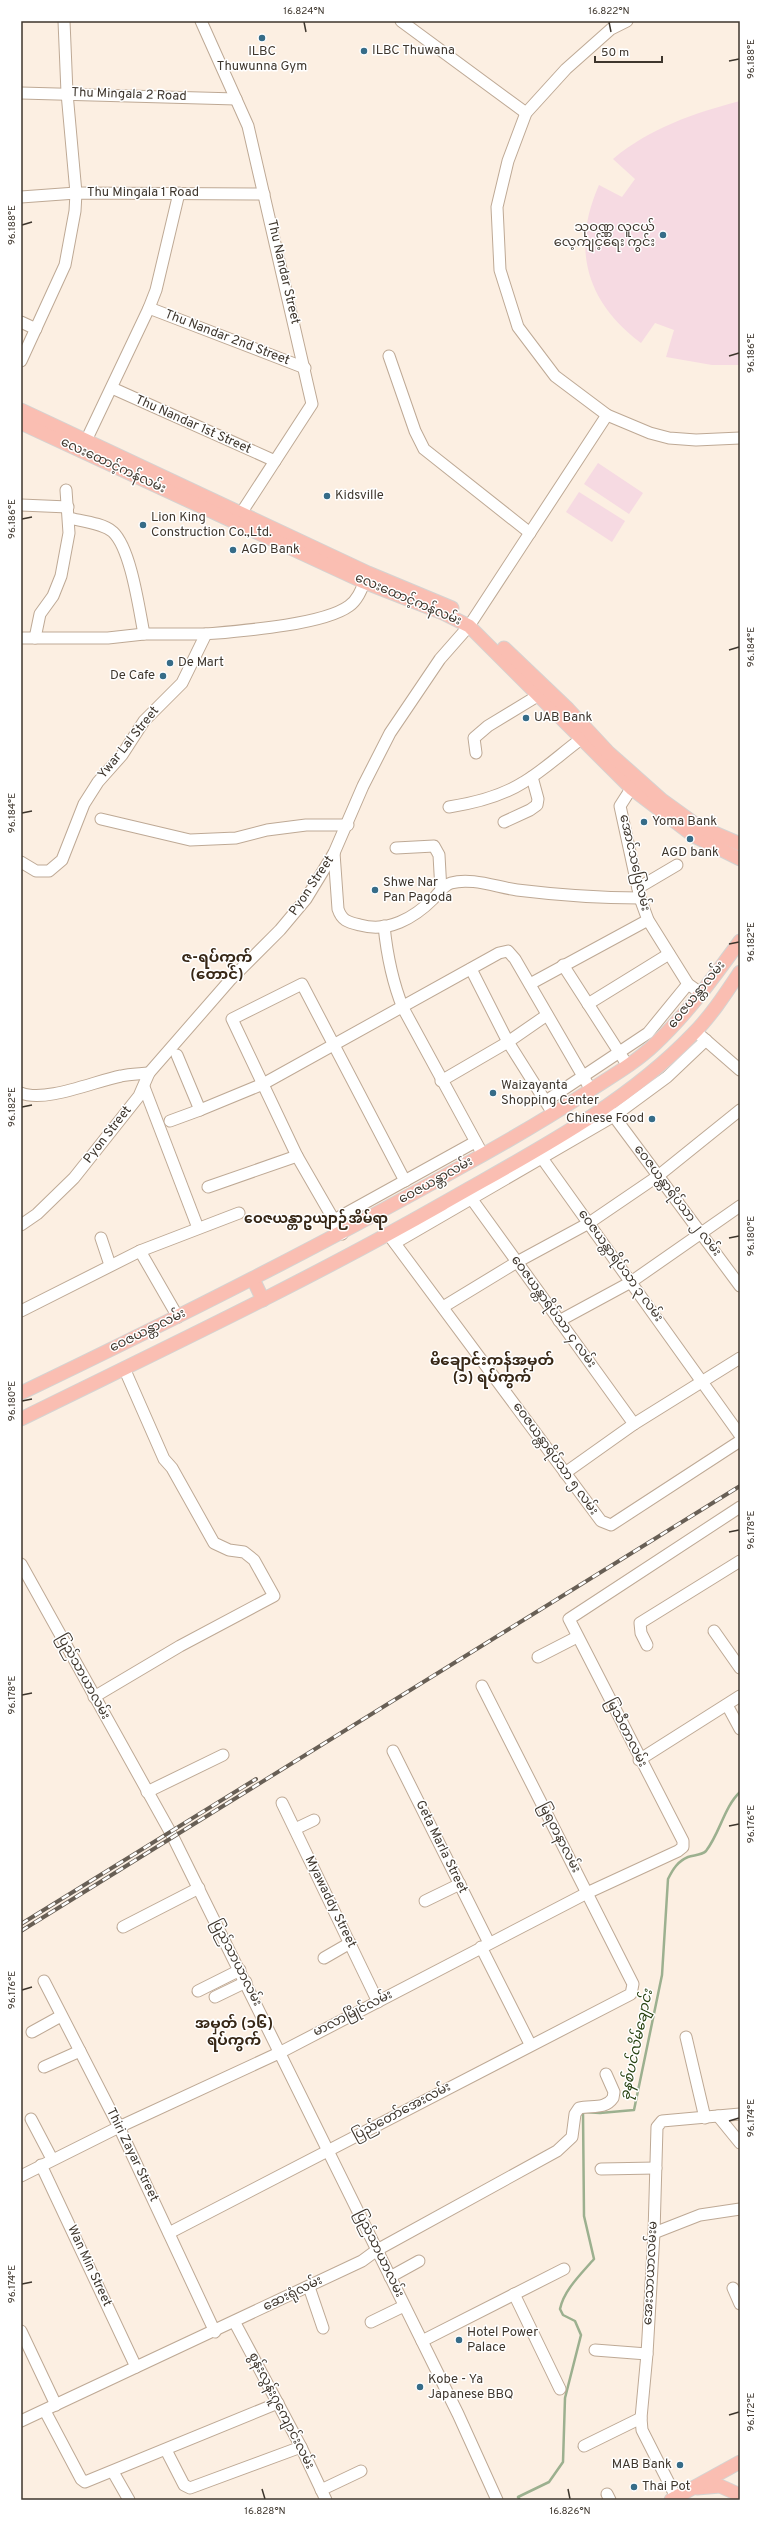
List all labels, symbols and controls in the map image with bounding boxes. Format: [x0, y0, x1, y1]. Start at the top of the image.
text: 16.824°N [283, 5, 325, 18]
text: 16.822°N [588, 5, 630, 18]
marker: ILBC Thuwunna Gym [257, 33, 267, 43]
scale bar [595, 38, 662, 64]
text: 96.188°E [745, 39, 758, 79]
place label: ILBC Thuwana [372, 43, 455, 59]
place label: ILBC Thuwunna Gym [217, 44, 307, 75]
text: 50 m [601, 45, 629, 61]
marker: ILBC Thuwana [359, 46, 369, 56]
street label: Thu Mingala 2 Road [71, 85, 187, 105]
street label: Thu Mingala 1 Road [87, 185, 199, 201]
text: 96.188°E [6, 205, 19, 245]
street label: Thu Nandar Street [263, 218, 303, 326]
place label: သုဝဏ္ဏ လူငယ် လေ့ကျင့်ရေး ကွင်း [554, 218, 655, 252]
marker: သုဝဏ္ဏ လူငယ် လေ့ကျင့်ရေး ကွင်း [658, 230, 668, 240]
street label: Thu Nandar 2nd Street [162, 307, 292, 369]
text: 96.186°E [745, 333, 758, 373]
street label: Thu Nandar 1st Street [132, 392, 254, 458]
street label: လေးထောင့်ကန်လမ်း [57, 433, 169, 498]
place label: Kidsville [335, 488, 384, 504]
marker: Kidsville [322, 491, 332, 501]
text: 96.186°E [6, 499, 19, 539]
place label: Lion King Construction Co.,Ltd. [151, 510, 272, 541]
marker: Lion King Construction Co.,Ltd. [138, 520, 148, 530]
place label: AGD Bank [241, 542, 300, 558]
marker: AGD Bank [228, 545, 238, 555]
street label: လေးထောင့်ကန်လမ်း [352, 568, 464, 631]
text: 96.184°E [745, 627, 758, 667]
place label: De Mart [178, 655, 224, 671]
marker: De Mart [165, 658, 175, 668]
place label: De Cafe [110, 668, 155, 684]
marker: De Cafe [158, 671, 168, 681]
street label: Ywar Lal Street [95, 704, 163, 782]
place label: UAB Bank [534, 710, 593, 726]
marker: UAB Bank [521, 713, 531, 723]
text: 96.184°E [6, 793, 19, 833]
street label: အောင်သပြေလမ်း [614, 813, 655, 913]
place label: Yoma Bank [652, 814, 717, 830]
marker: Yoma Bank [639, 817, 649, 827]
marker: AGD bank [685, 834, 695, 844]
place label: AGD bank [661, 845, 719, 861]
street label: Pyon Street [286, 853, 338, 919]
place label: Shwe Nar Pan Pagoda [383, 875, 452, 906]
marker: Shwe Nar Pan Pagoda [370, 885, 380, 895]
text: 96.182°E [745, 922, 758, 962]
district label: ဇ-ရပ်ကွက် (တောင်) [182, 947, 252, 985]
street label: ဝေဇယန္တာလမ်း [663, 957, 730, 1033]
place label: Waizayanta Shopping Center [501, 1078, 599, 1109]
text: 96.182°E [6, 1087, 19, 1127]
marker: Waizayanta Shopping Center [488, 1088, 498, 1098]
street label: Pyon Street [81, 1103, 136, 1167]
place label: Chinese Food [566, 1111, 644, 1127]
marker: Chinese Food [647, 1114, 657, 1124]
street label: ဝေဇယန္တာရိပ်သာ ၂ လမ်း [629, 1141, 726, 1261]
street label: ဝေဇယန္တာလမ်း [395, 1152, 476, 1209]
street label: ဝေဇယန္တာရိပ်သာ ၃ လမ်း [573, 1206, 668, 1326]
district label: ဝေဇယန္တာဥယျာဉ်အိမ်ရာ [244, 1208, 388, 1230]
text: 96.180°E [745, 1216, 758, 1256]
street label: ဝေဇယန္တာရိပ်သာ ၄ လမ်း [506, 1252, 601, 1372]
street label: ဝေဇယန္တာလမ်း [107, 1304, 189, 1357]
district label: မိချောင်းကန်အမှတ် (၁) ရပ်ကွက် [430, 1350, 554, 1389]
text: 96.180°E [6, 1381, 19, 1421]
street label: ဝေဇယန္တာရိပ်သာ ၅ လမ်း [508, 1398, 603, 1519]
text: 96.178°E [745, 1510, 758, 1550]
street label: ပြည်သာယာလမ်း [52, 1631, 115, 1723]
text: 96.178°E [6, 1675, 19, 1715]
street label: မြသီတာလမ်း [601, 1695, 652, 1770]
street label: Geta Marla Street [412, 1798, 471, 1896]
street label: မြရတနာလမ်း [534, 1799, 585, 1876]
text: 96.176°E [745, 1805, 758, 1843]
street label: Myawaddy Street [301, 1853, 359, 1951]
street label: ပြည်သာယာလမ်း [206, 1916, 267, 2010]
text: 96.176°E [6, 1971, 19, 2009]
street label: မာလာမြိုင်လမ်း [310, 1985, 396, 2042]
water label: ခုနစ်ပင်လိမ်ချောင်း [614, 1986, 659, 2102]
district label: အမှတ် (၁၆) ရပ်ကွက် [195, 2013, 273, 2052]
street label: ပြည်တော်အေးလမ်း [349, 2078, 454, 2146]
text: 96.174°E [745, 2099, 758, 2137]
street label: Thiri Zayar Street [102, 2106, 162, 2205]
street label: ပြည်သာယာလမ်း [350, 2207, 409, 2301]
street label: အေးသာယာလမ်းမ [638, 2220, 662, 2325]
street label: Wan Min Street [63, 2223, 115, 2309]
text: 96.174°E [6, 2265, 19, 2303]
street label: ဆေးရုံလမ်း [260, 2271, 326, 2316]
place label: Hotel Power Palace [467, 2325, 538, 2356]
marker: Hotel Power Palace [454, 2335, 464, 2345]
street label: စွန်းလွန်းဂူကျောင်းလမ်း [244, 2349, 319, 2472]
place label: Kobe - Ya Japanese BBQ [428, 2372, 513, 2403]
marker: Kobe - Ya Japanese BBQ [415, 2382, 425, 2392]
text: 96.172°E [745, 2392, 758, 2432]
place label: MAB Bank [612, 2457, 672, 2473]
marker: MAB Bank [675, 2460, 685, 2470]
place label: Thai Pot [642, 2479, 691, 2495]
marker: Thai Pot [629, 2482, 639, 2492]
text: 16.828°N [244, 2505, 286, 2518]
text: 16.826°N [549, 2505, 591, 2518]

